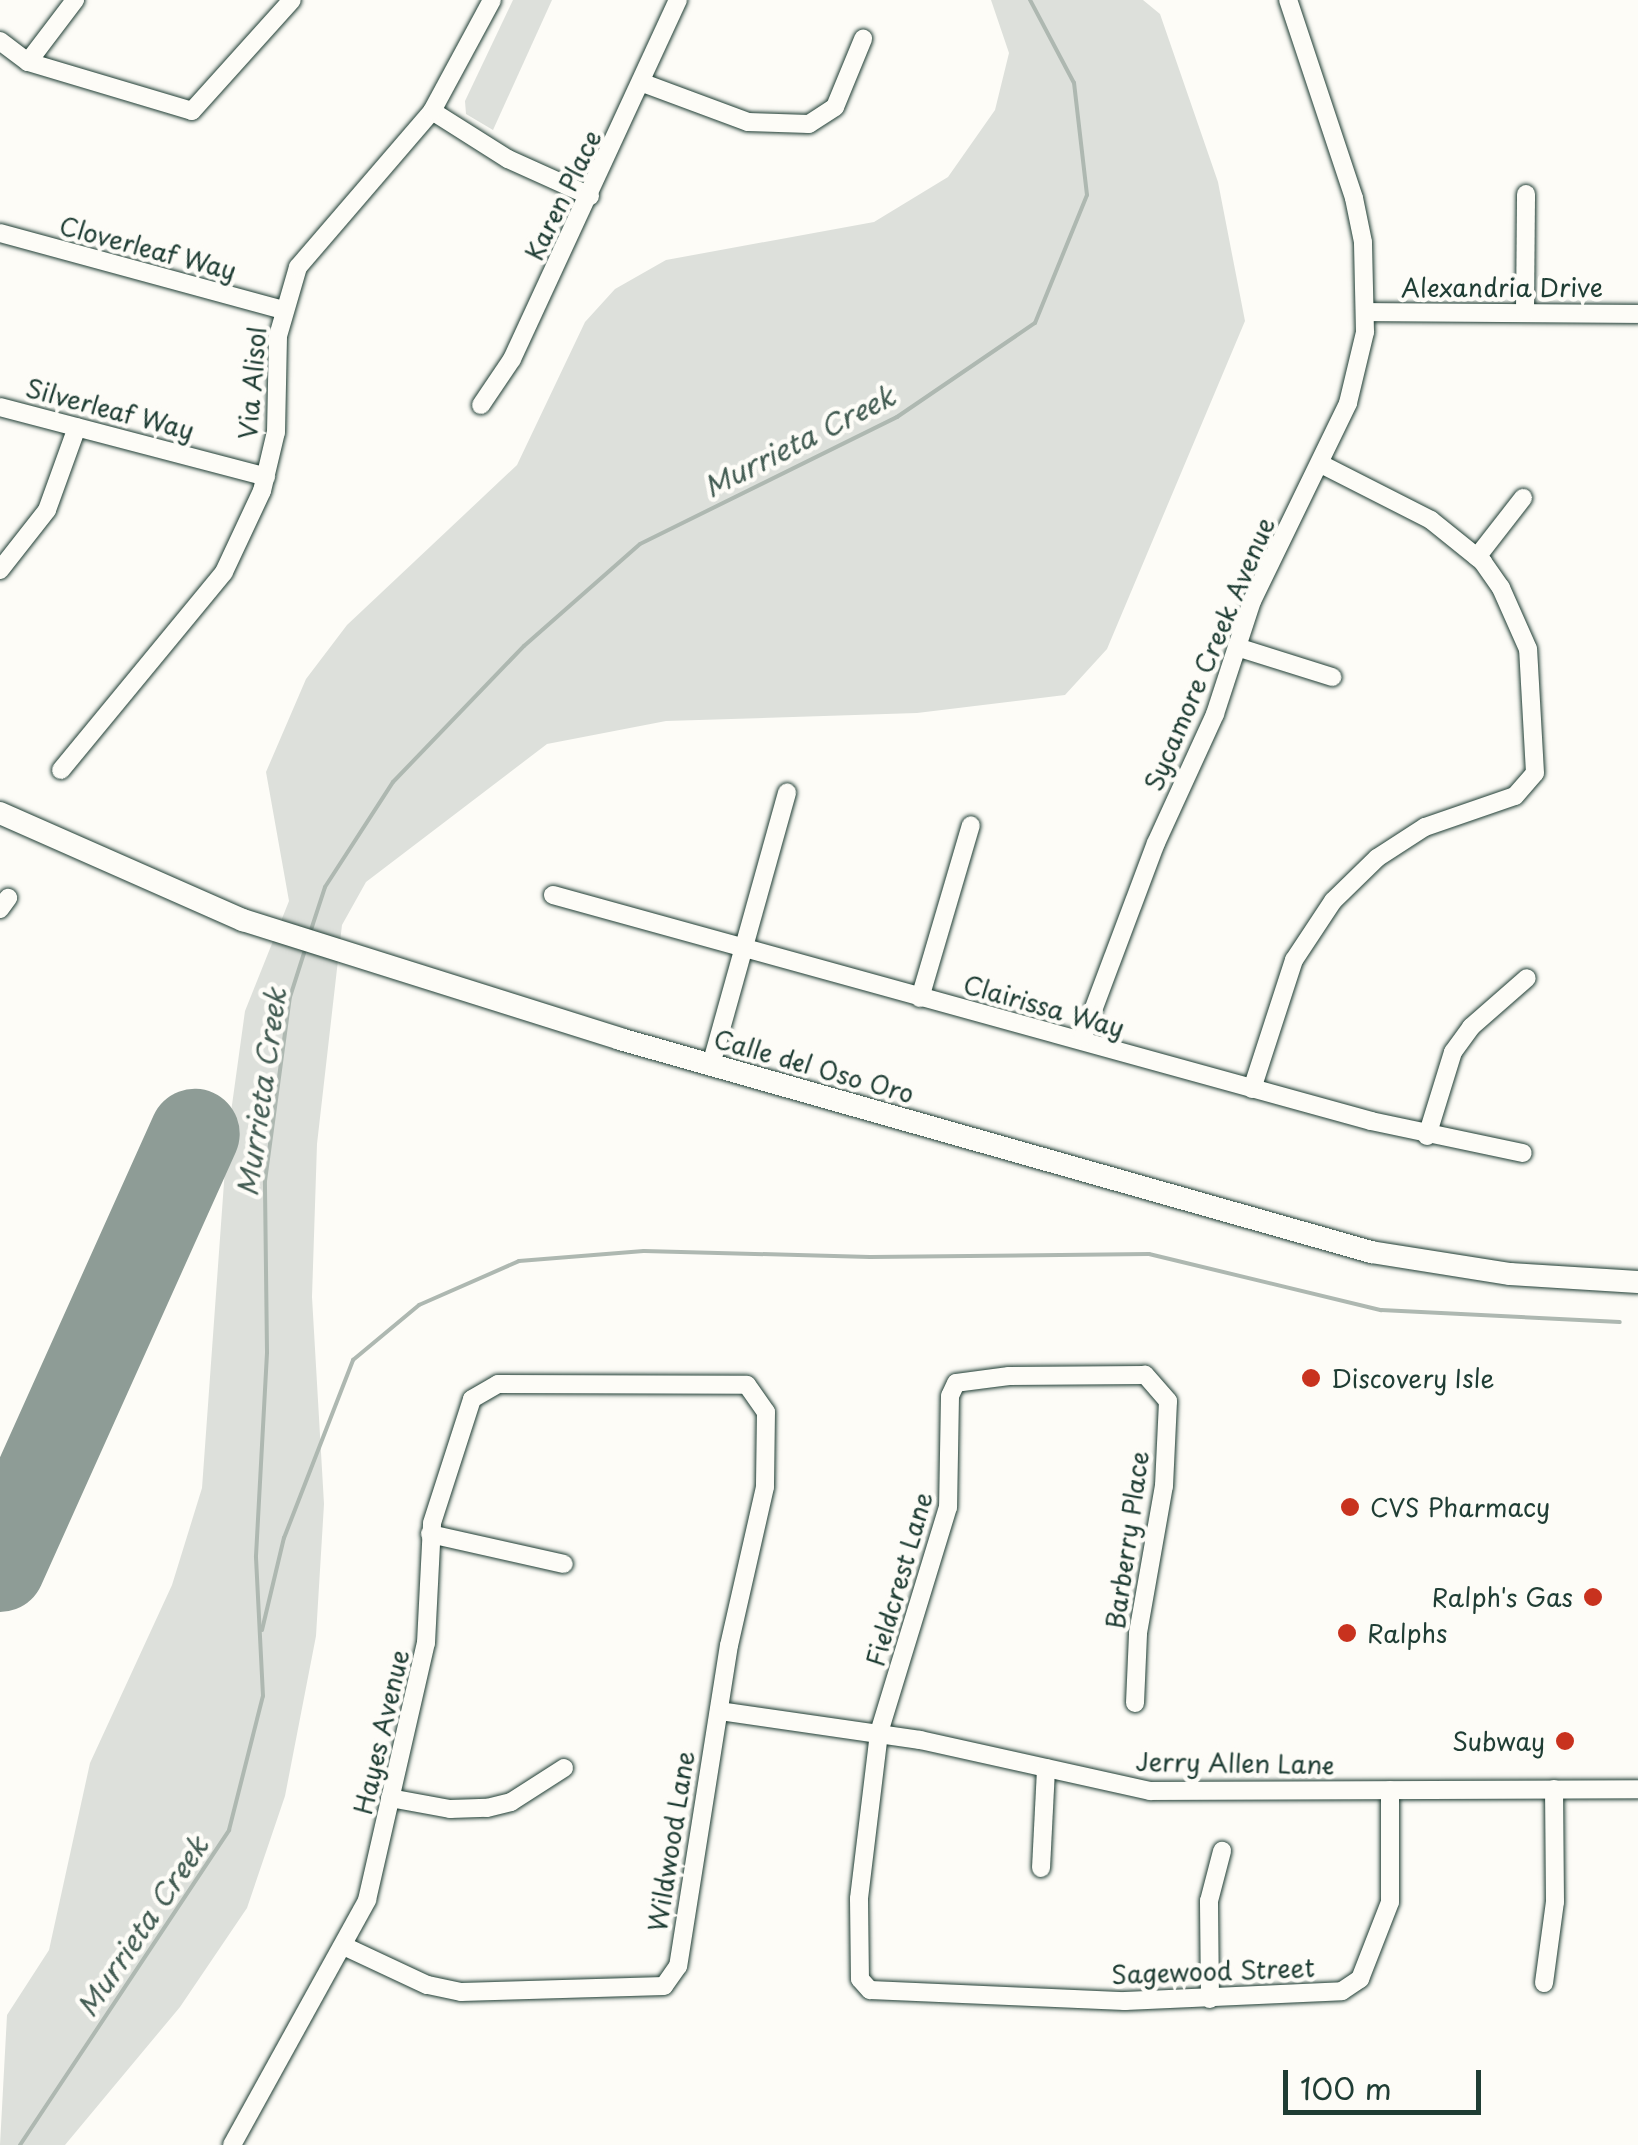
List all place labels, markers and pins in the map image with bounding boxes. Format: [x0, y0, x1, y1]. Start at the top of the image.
place label: Discovery Isle [1331, 1363, 1495, 1393]
marker: Discovery Isle [1300, 1367, 1322, 1389]
place label: CVS Pharmacy [1370, 1492, 1554, 1522]
marker: CVS Pharmacy [1339, 1496, 1361, 1518]
place label: Ralph's Gas [1431, 1582, 1573, 1612]
marker: Ralph's Gas [1582, 1586, 1604, 1608]
place label: Ralphs [1367, 1618, 1447, 1648]
marker: Ralphs [1336, 1622, 1358, 1644]
place label: Subway [1452, 1726, 1545, 1756]
marker: Subway [1554, 1730, 1576, 1752]

